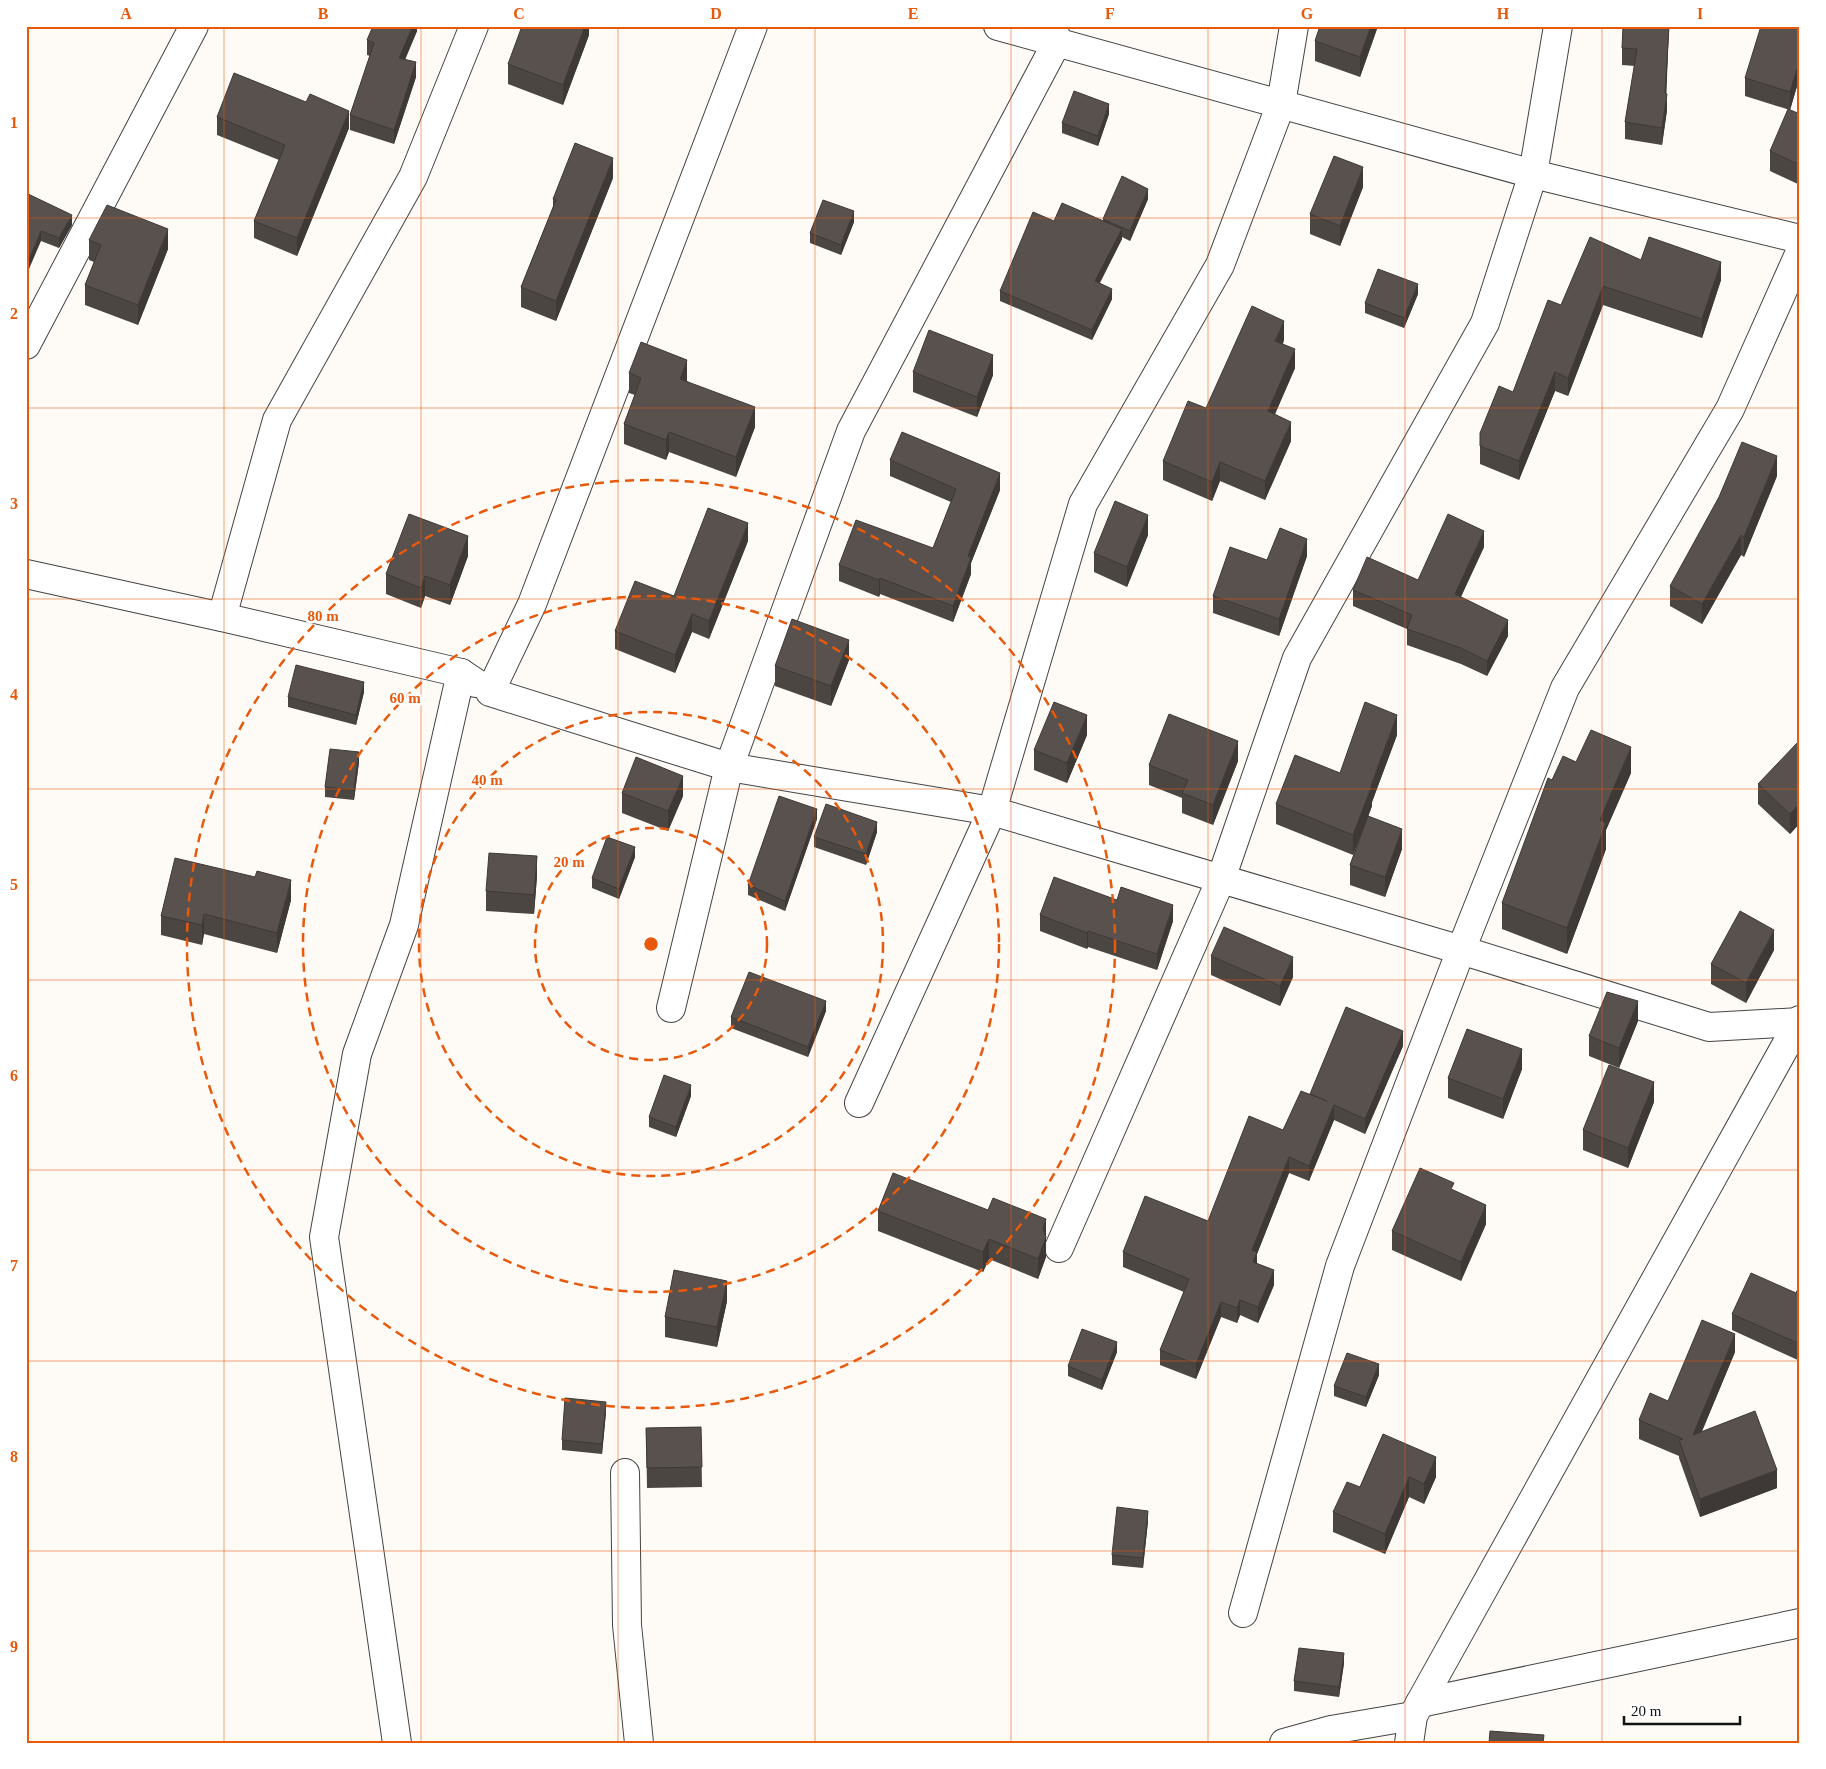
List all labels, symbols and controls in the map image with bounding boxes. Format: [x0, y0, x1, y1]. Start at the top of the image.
text: A [120, 5, 132, 22]
text: B [318, 5, 329, 22]
text: C [513, 5, 525, 22]
text: D [710, 5, 722, 22]
text: E [908, 5, 918, 22]
text: F [1105, 5, 1115, 22]
text: G [1301, 5, 1314, 22]
text: H [1497, 5, 1510, 22]
text: I [1697, 5, 1703, 22]
text: 1 [10, 114, 18, 131]
text: 2 [10, 305, 18, 322]
text: 3 [10, 495, 18, 512]
text: 80 m [307, 608, 339, 624]
text: 4 [10, 686, 18, 703]
text: 60 m [389, 690, 421, 706]
text: 40 m [471, 772, 503, 788]
text: 20 m [553, 854, 585, 870]
text: 5 [10, 876, 18, 893]
centre of rings [642, 935, 660, 953]
text: 6 [10, 1067, 18, 1084]
text: 7 [10, 1257, 18, 1274]
text: 8 [10, 1448, 18, 1465]
text: 9 [10, 1638, 18, 1655]
scale bar [1624, 1694, 1740, 1726]
text: 20 m [1631, 1703, 1662, 1719]

